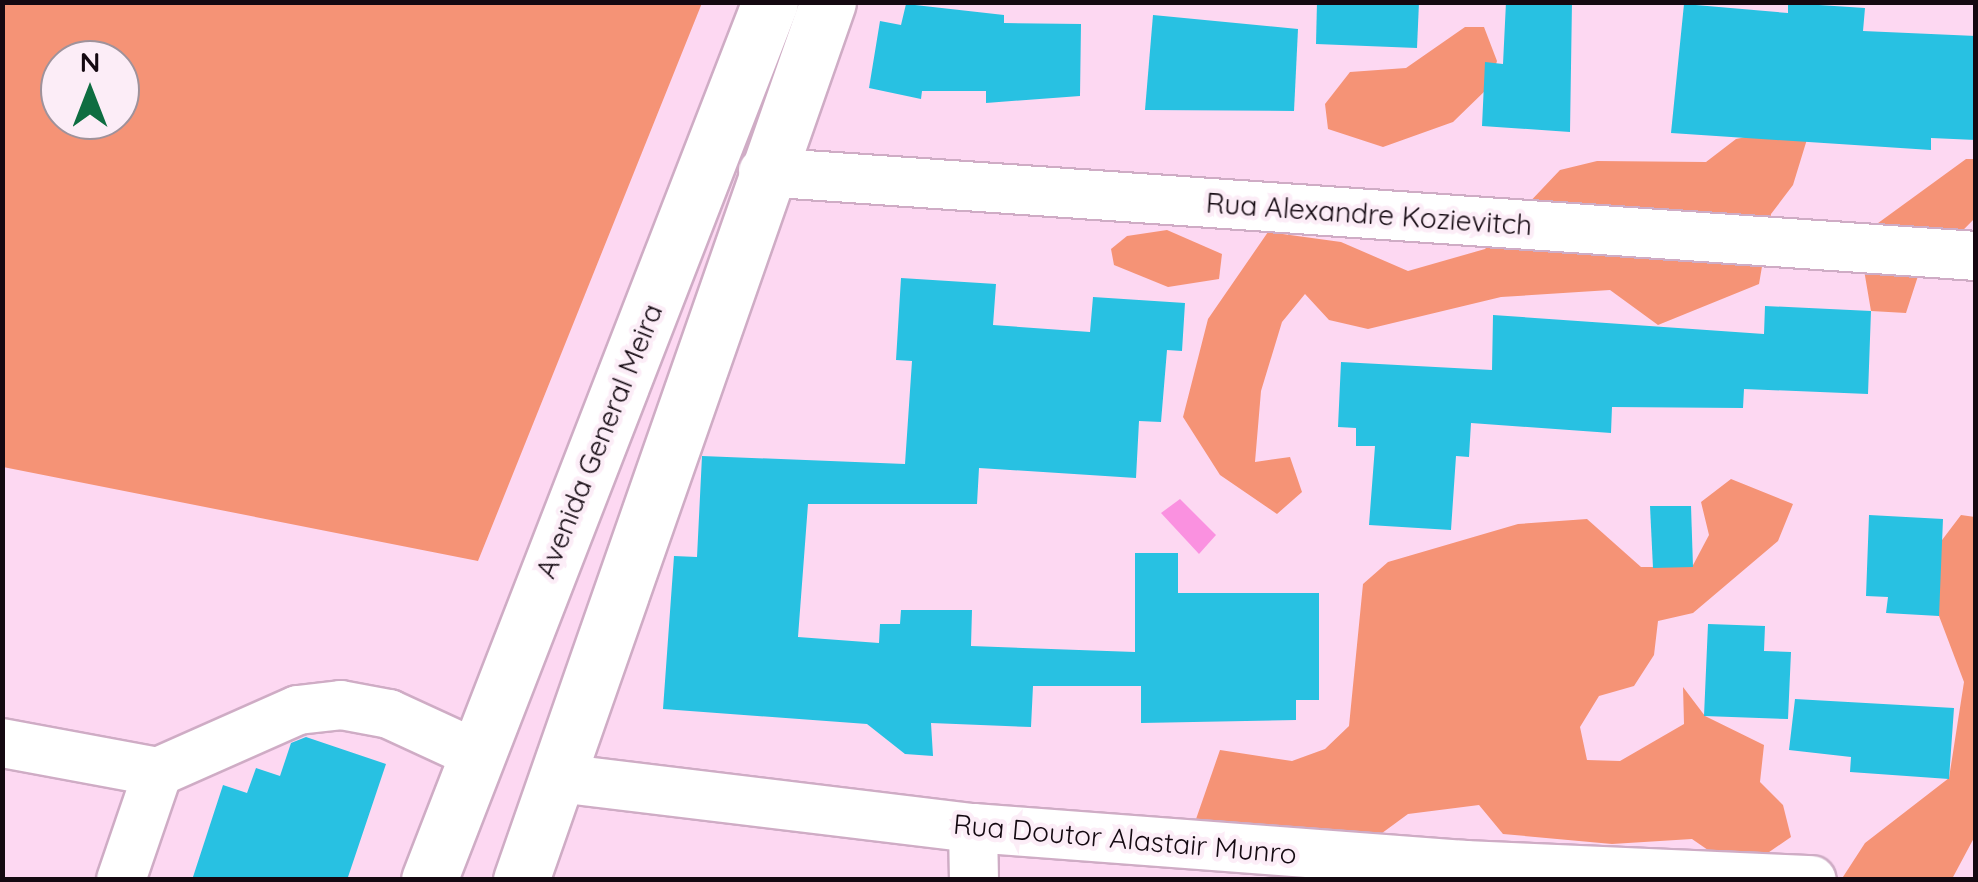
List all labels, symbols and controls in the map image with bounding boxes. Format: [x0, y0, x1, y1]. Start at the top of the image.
north arrow [40, 40, 140, 140]
text: N [80, 44, 100, 79]
street label: Rua Alexandre Kozievitch [1205, 186, 1533, 242]
street label: Avenida General Meira [529, 299, 669, 583]
street label: Rua Doutor Alastair Munro [952, 807, 1298, 871]

